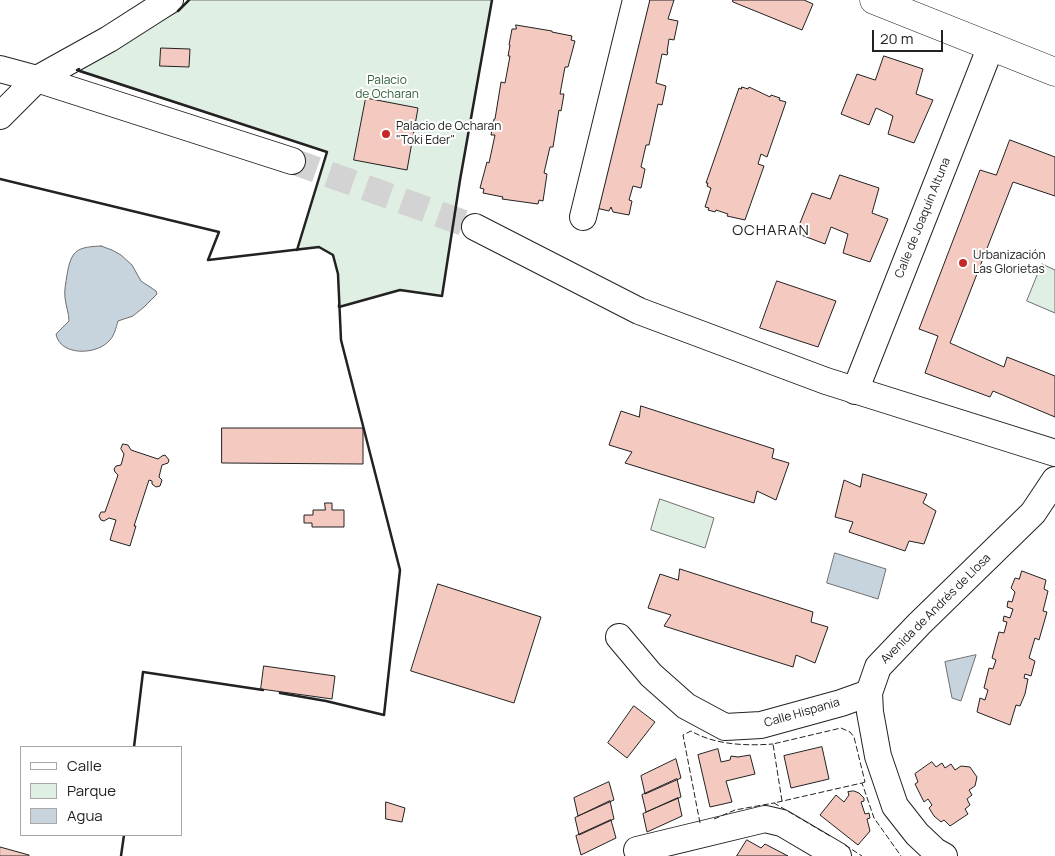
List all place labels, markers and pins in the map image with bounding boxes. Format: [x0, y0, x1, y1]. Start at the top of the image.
place label: Palacio de Ocharan "Toki Eder" [396, 120, 501, 148]
marker: Palacio de Ocharan "Toki Eder" [380, 128, 392, 140]
place label: Urbanización Las Glorietas [973, 249, 1046, 277]
marker: Urbanización Las Glorietas [957, 257, 969, 269]

